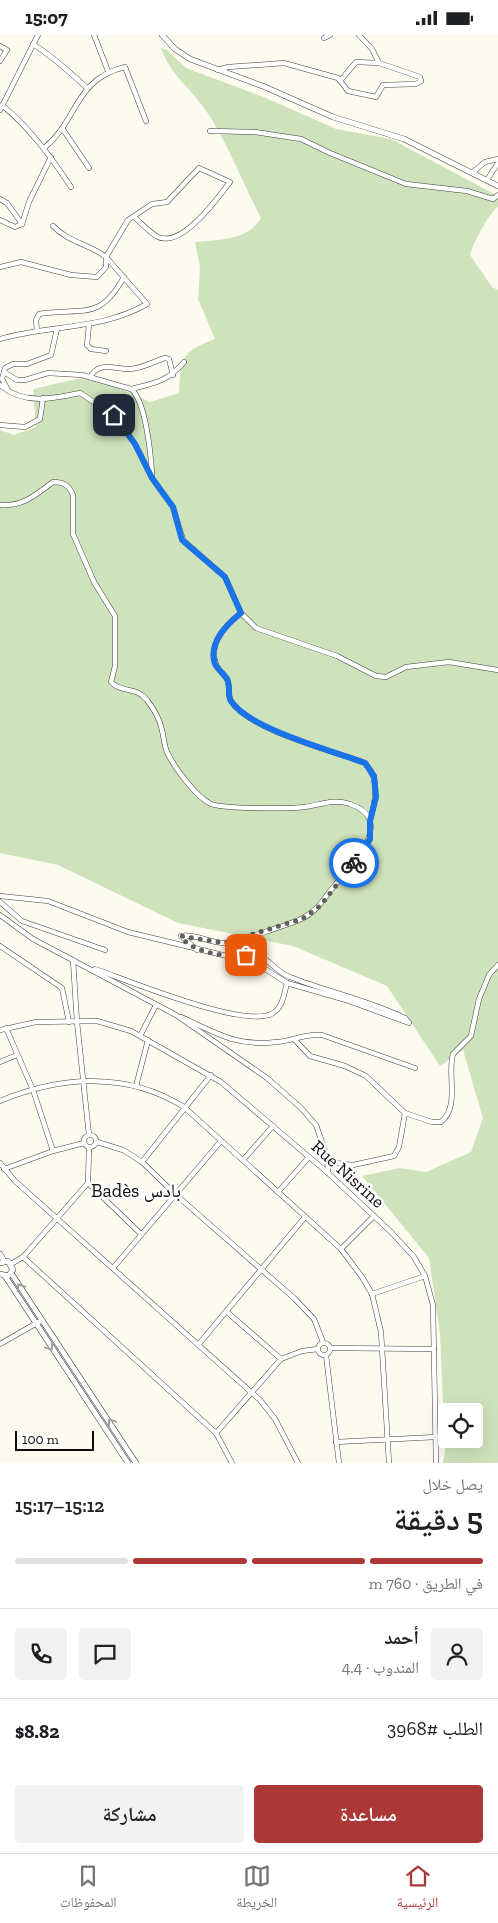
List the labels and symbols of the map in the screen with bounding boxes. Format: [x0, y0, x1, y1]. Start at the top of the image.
pin [93, 394, 135, 436]
courier [329, 838, 379, 888]
pin [225, 934, 267, 976]
street label: Rue Nisrine [307, 1135, 389, 1213]
district label: Badès بادس [91, 1179, 181, 1202]
one-way arrow [17, 1283, 27, 1292]
one-way arrow [44, 1341, 53, 1350]
one-way arrow [108, 1418, 117, 1427]
scale bar [15, 1428, 94, 1451]

